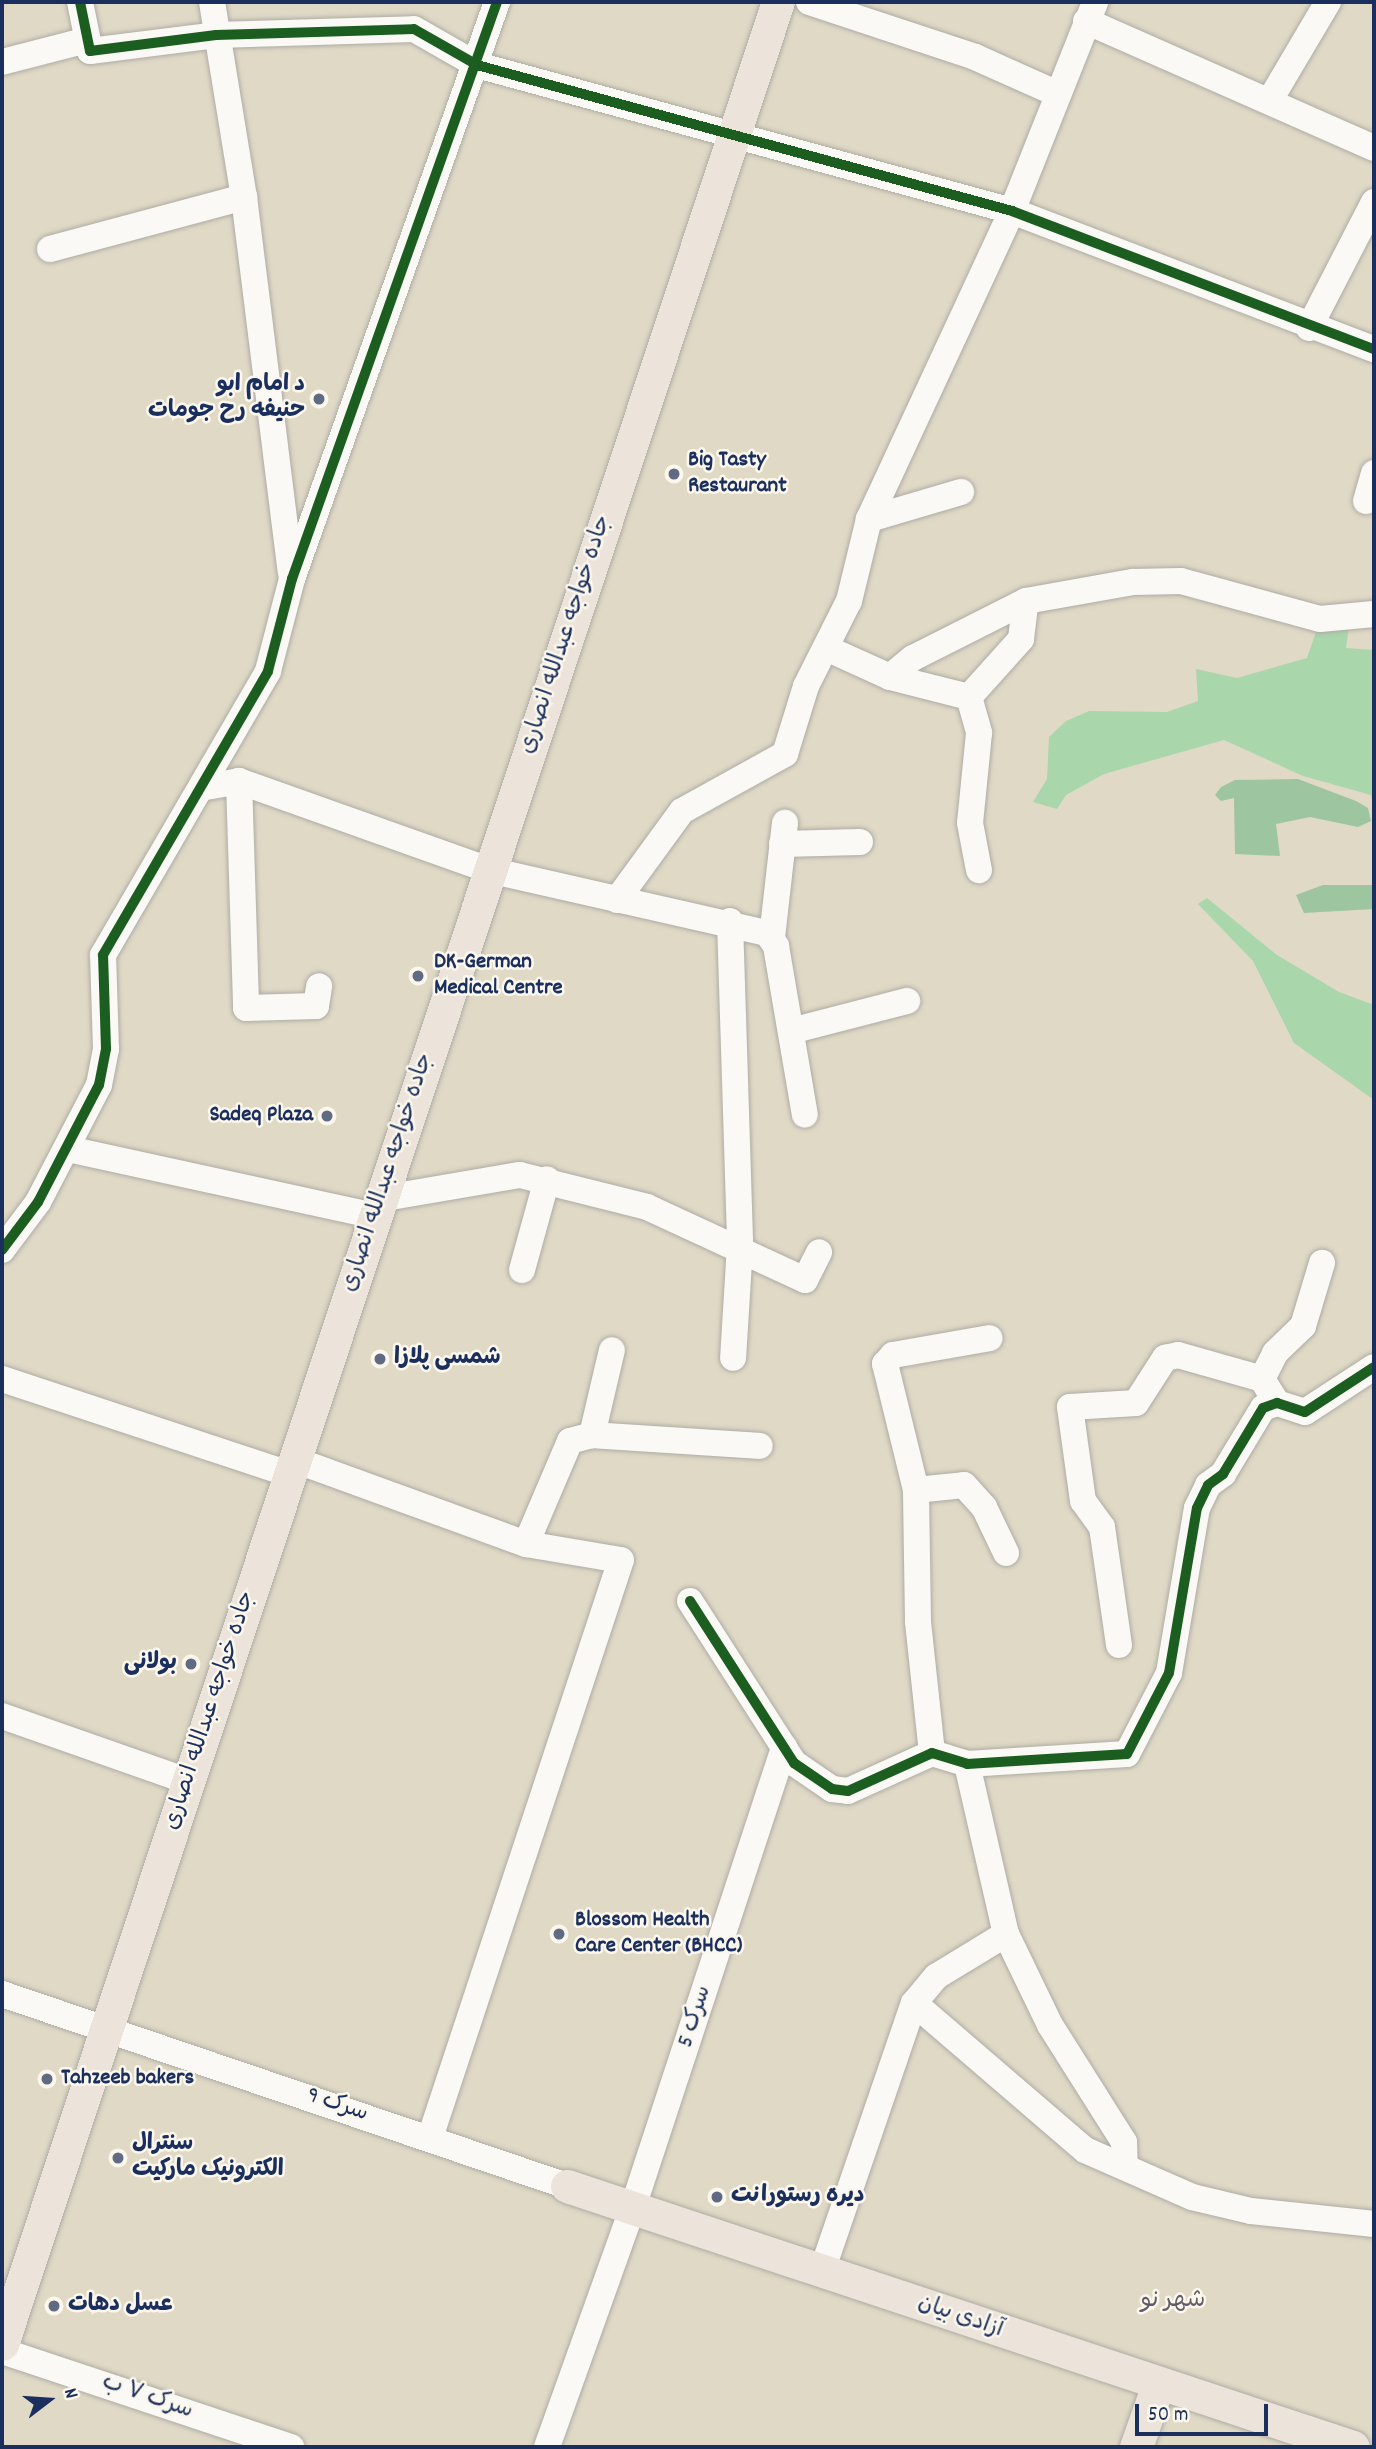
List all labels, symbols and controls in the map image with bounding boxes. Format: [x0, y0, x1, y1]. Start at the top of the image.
place label: د امام ابو حنیفه رح جومات [148, 372, 305, 426]
marker: د امام ابو حنیفه رح جومات [311, 391, 327, 407]
place label: Big Tasty Restaurant [688, 447, 787, 501]
marker: Big Tasty Restaurant [666, 466, 682, 482]
street label: جاده خواجه عبدالله انصاری [515, 512, 619, 758]
place label: DK-German Medical Centre [434, 949, 563, 1003]
marker: DK-German Medical Centre [408, 966, 428, 986]
street label: جاده خواجه عبدالله انصاری [337, 1050, 441, 1296]
place label: Sadeq Plaza [209, 1102, 313, 1130]
marker: Sadeq Plaza [319, 1108, 335, 1124]
place label: شمسی پلازا [394, 1345, 501, 1373]
marker: شمسی پلازا [372, 1351, 388, 1367]
street label: جاده خواجه عبدالله انصاری [159, 1588, 263, 1834]
place label: بولانی [124, 1650, 177, 1678]
marker: بولانی [183, 1656, 199, 1672]
place label: Blossom Health Care Center (BHCC) [575, 1907, 742, 1961]
marker: Blossom Health Care Center (BHCC) [549, 1924, 569, 1944]
street label: سرک 5 [673, 1983, 719, 2051]
place label: Tahzeeb bakers [61, 2065, 194, 2093]
marker: Tahzeeb bakers [39, 2071, 55, 2087]
street label: سرک 9 [303, 2083, 371, 2129]
place label: سنترال الکترونیک مارکیت [132, 2131, 284, 2185]
marker: سنترال الکترونیک مارکیت [110, 2150, 126, 2166]
place label: دیره رستورانت [731, 2183, 864, 2211]
marker: دیره رستورانت [709, 2189, 725, 2205]
district label: شهر نو [1141, 2288, 1205, 2316]
street label: آزادی بیان [914, 2291, 1006, 2345]
place label: عسل دهات [68, 2292, 172, 2320]
marker: عسل دهات [46, 2298, 62, 2314]
north arrow [14, 2365, 84, 2435]
street label: سرک ۷ ب [98, 2370, 196, 2426]
text: N [55, 2385, 84, 2402]
scale bar [1138, 2390, 1271, 2434]
text: 50 m [1148, 2401, 1188, 2431]

